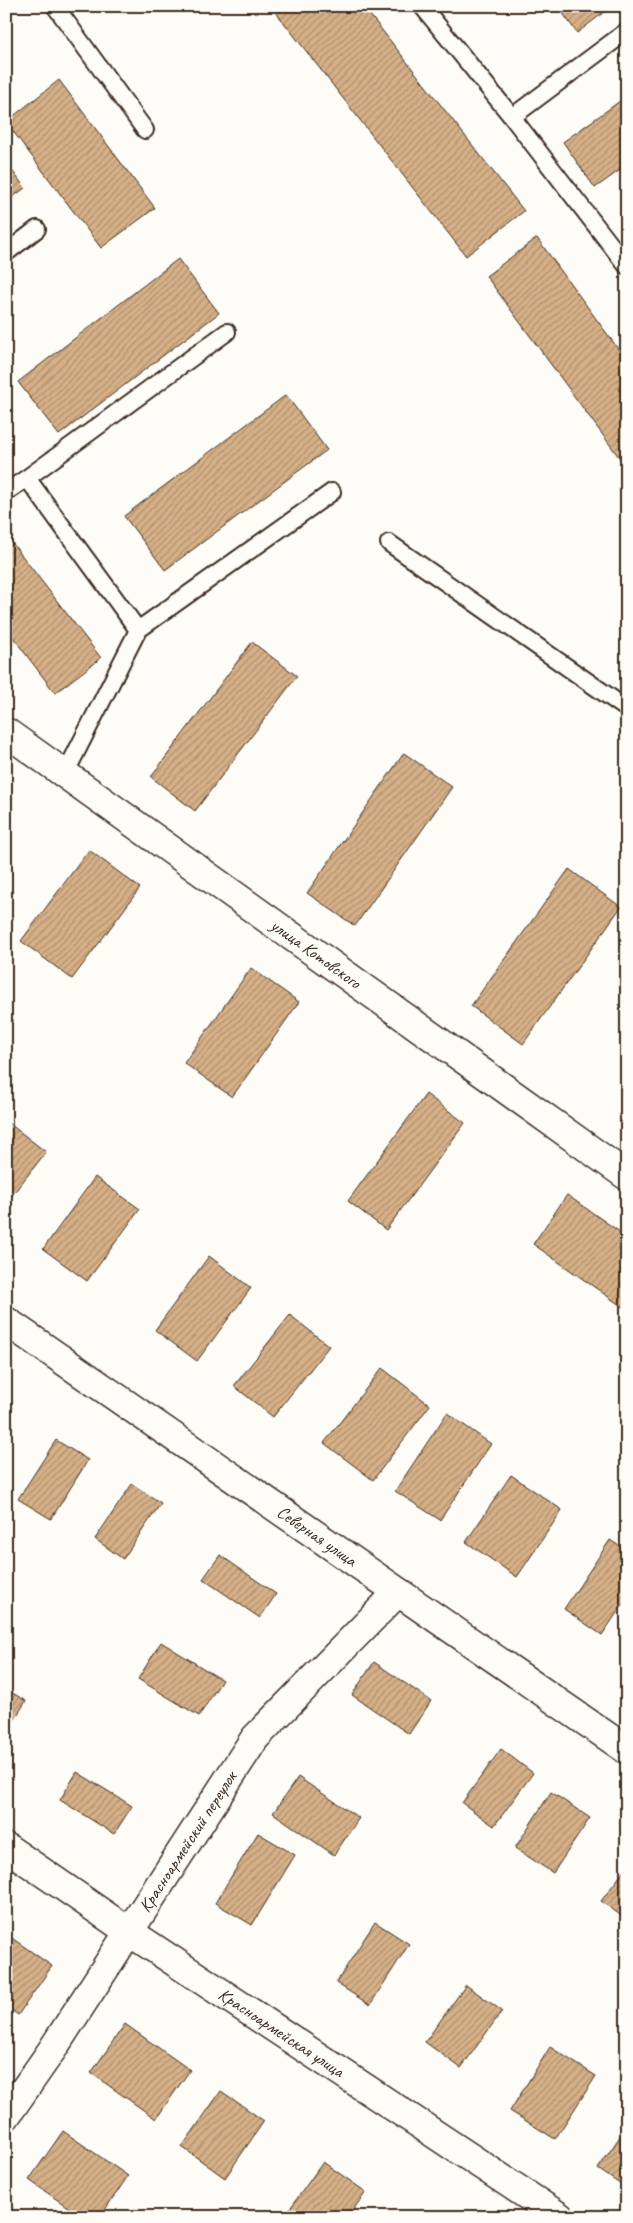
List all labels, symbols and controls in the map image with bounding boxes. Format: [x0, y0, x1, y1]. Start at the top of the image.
street label: улица Котовского [266, 913, 367, 994]
street label: Северная улица [273, 1501, 362, 1572]
street label: Красноармейский переулок [134, 1765, 243, 1916]
street label: Красноармейская улица [214, 1983, 350, 2083]

